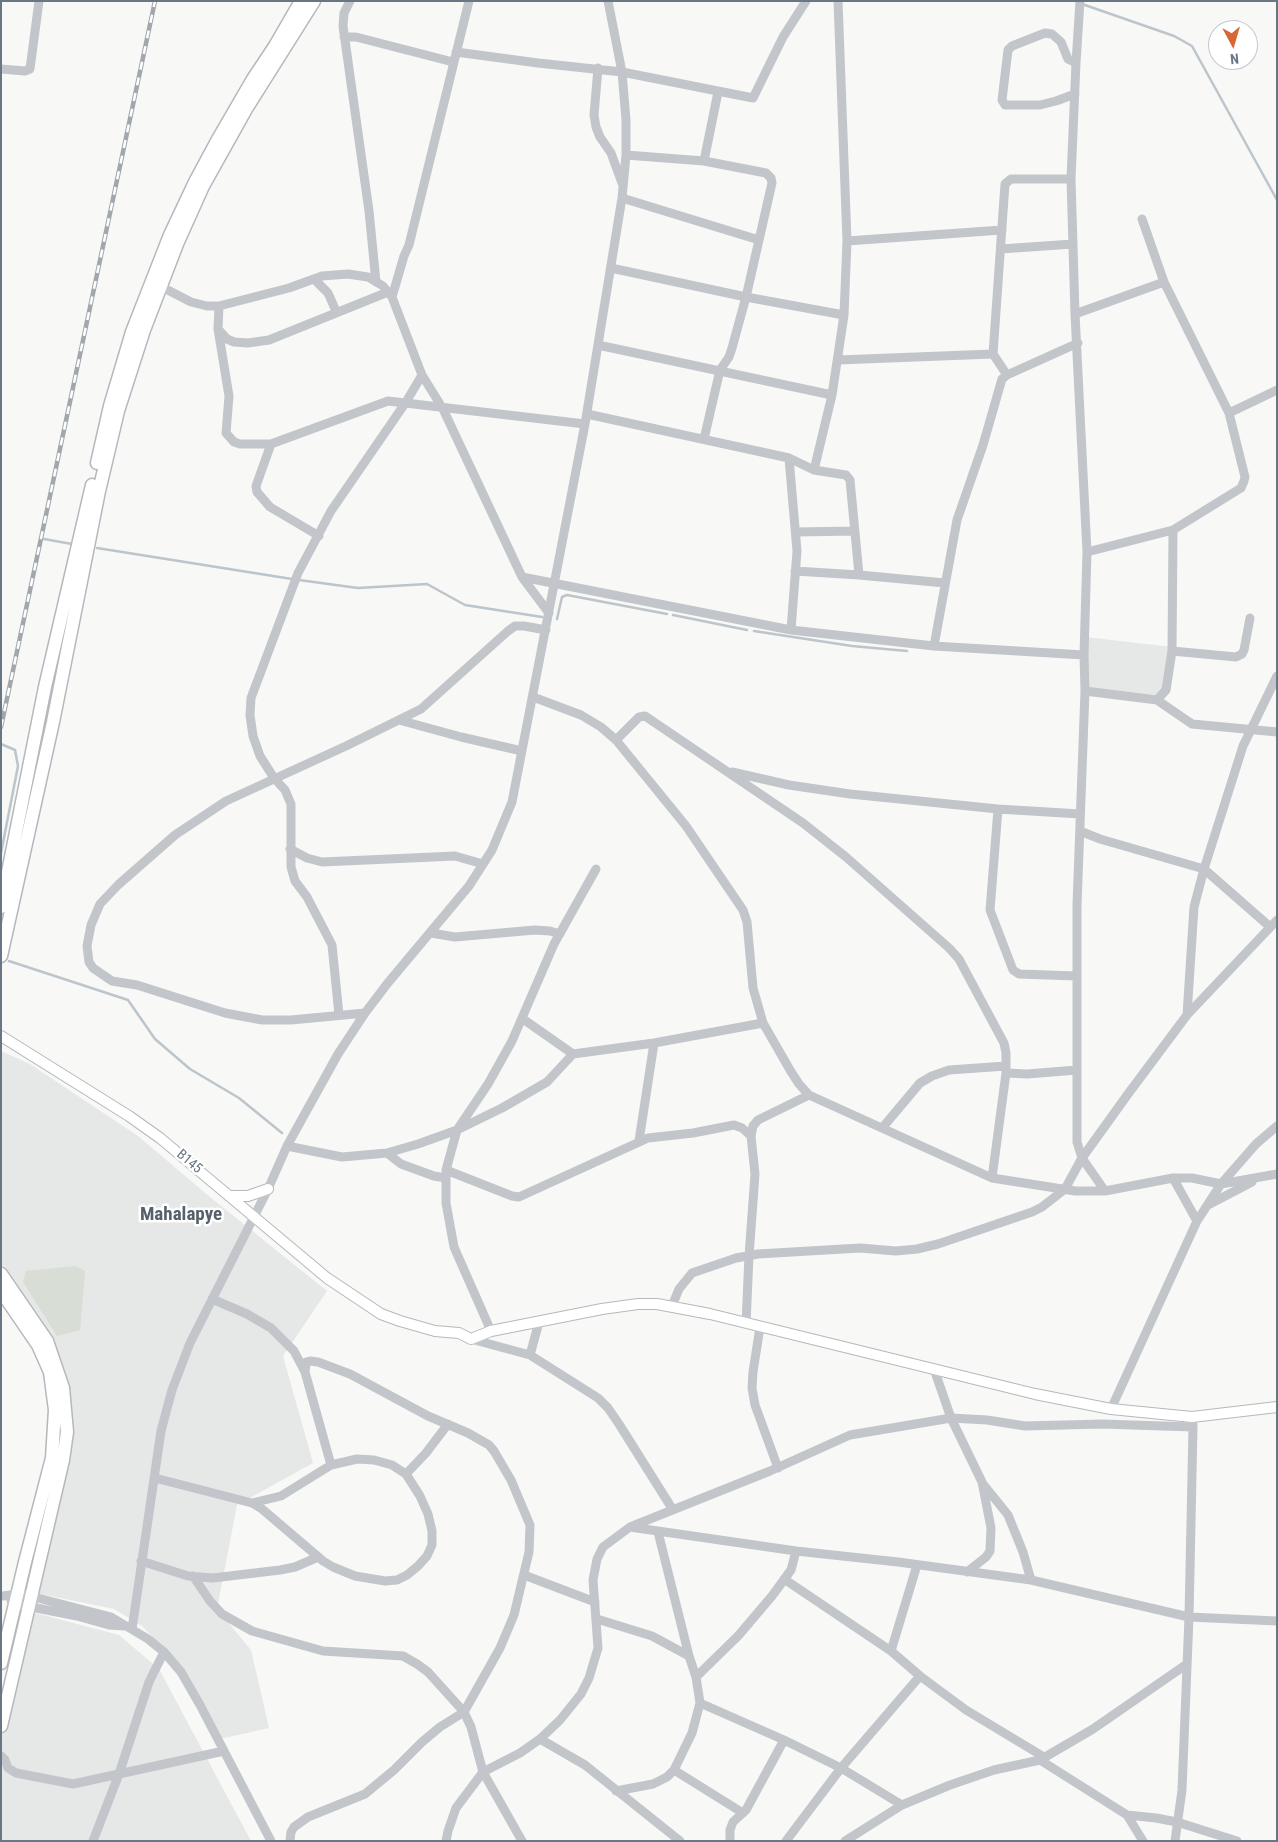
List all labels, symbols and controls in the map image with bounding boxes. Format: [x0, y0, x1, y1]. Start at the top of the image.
north arrow [1208, 20, 1258, 70]
text: N [1229, 51, 1240, 67]
street label: B145 [173, 1146, 205, 1178]
district label: Mahalapye [140, 1204, 222, 1226]

